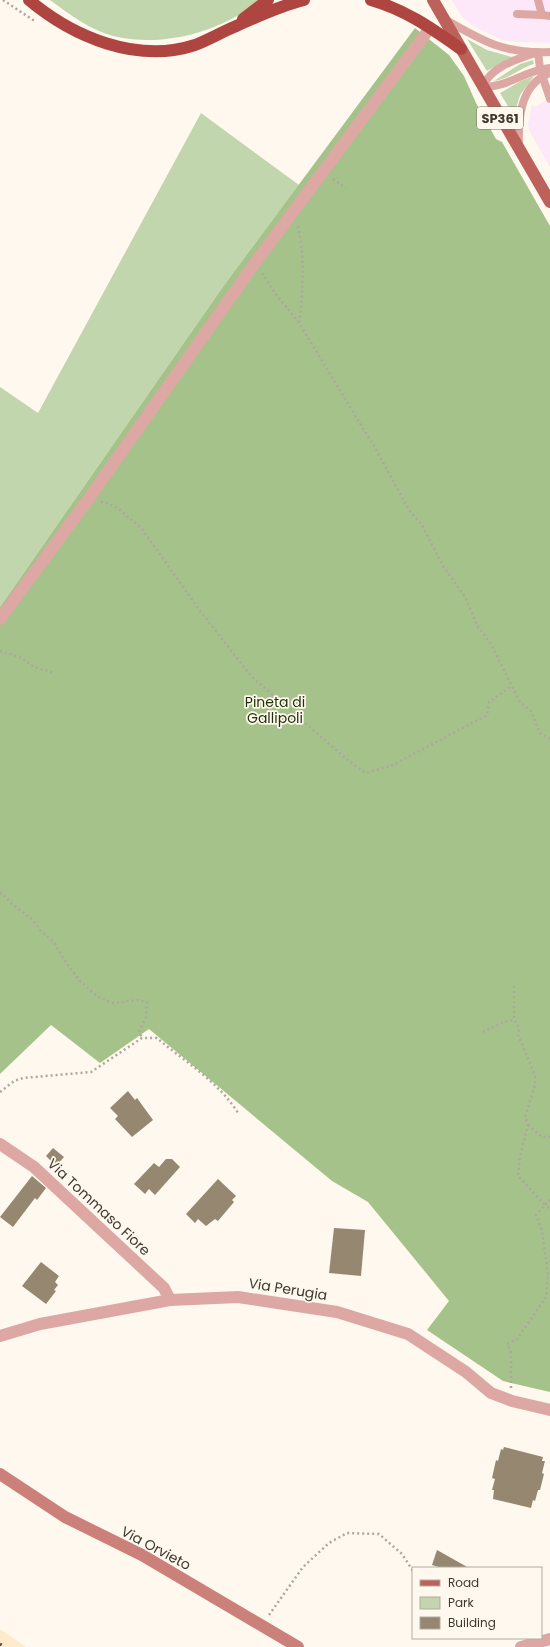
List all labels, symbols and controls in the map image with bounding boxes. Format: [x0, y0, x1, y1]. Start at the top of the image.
road number: SP361 [477, 107, 523, 129]
park label: Pineta di Gallipoli [245, 692, 305, 728]
street label: Via Tommaso Fiore [43, 1154, 155, 1260]
street label: Via Perugia [247, 1273, 329, 1305]
street label: Via Orvieto [118, 1521, 194, 1575]
legend [412, 1567, 542, 1639]
text: Road [448, 1574, 479, 1591]
text: Park [448, 1594, 475, 1611]
text: Building [448, 1614, 496, 1631]

